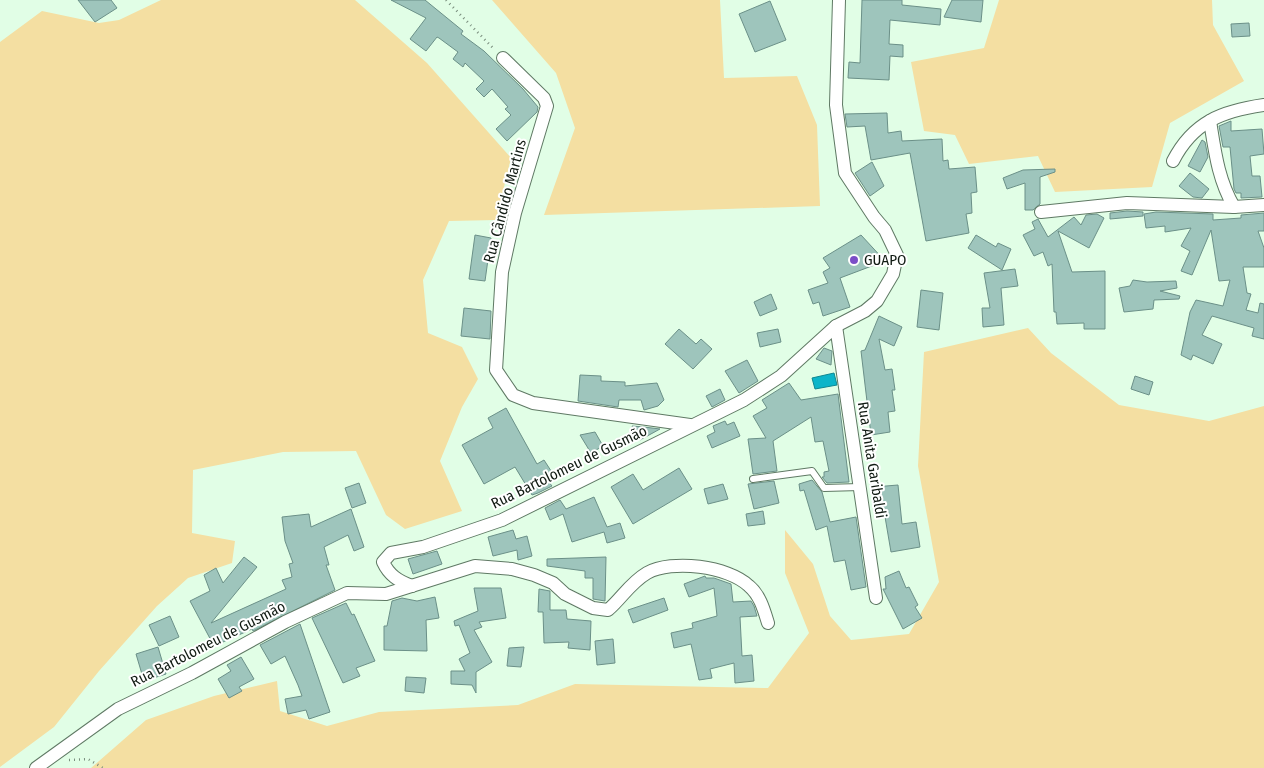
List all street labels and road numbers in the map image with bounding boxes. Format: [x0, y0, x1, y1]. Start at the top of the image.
street label: Rua Cândido Martins [480, 137, 530, 265]
street label: Rua Anita Garibaldi [854, 400, 890, 520]
street label: Rua Bartolomeu de Gusmão [488, 421, 650, 513]
street label: Rua Bartolomeu de Gusmão [128, 597, 288, 691]

